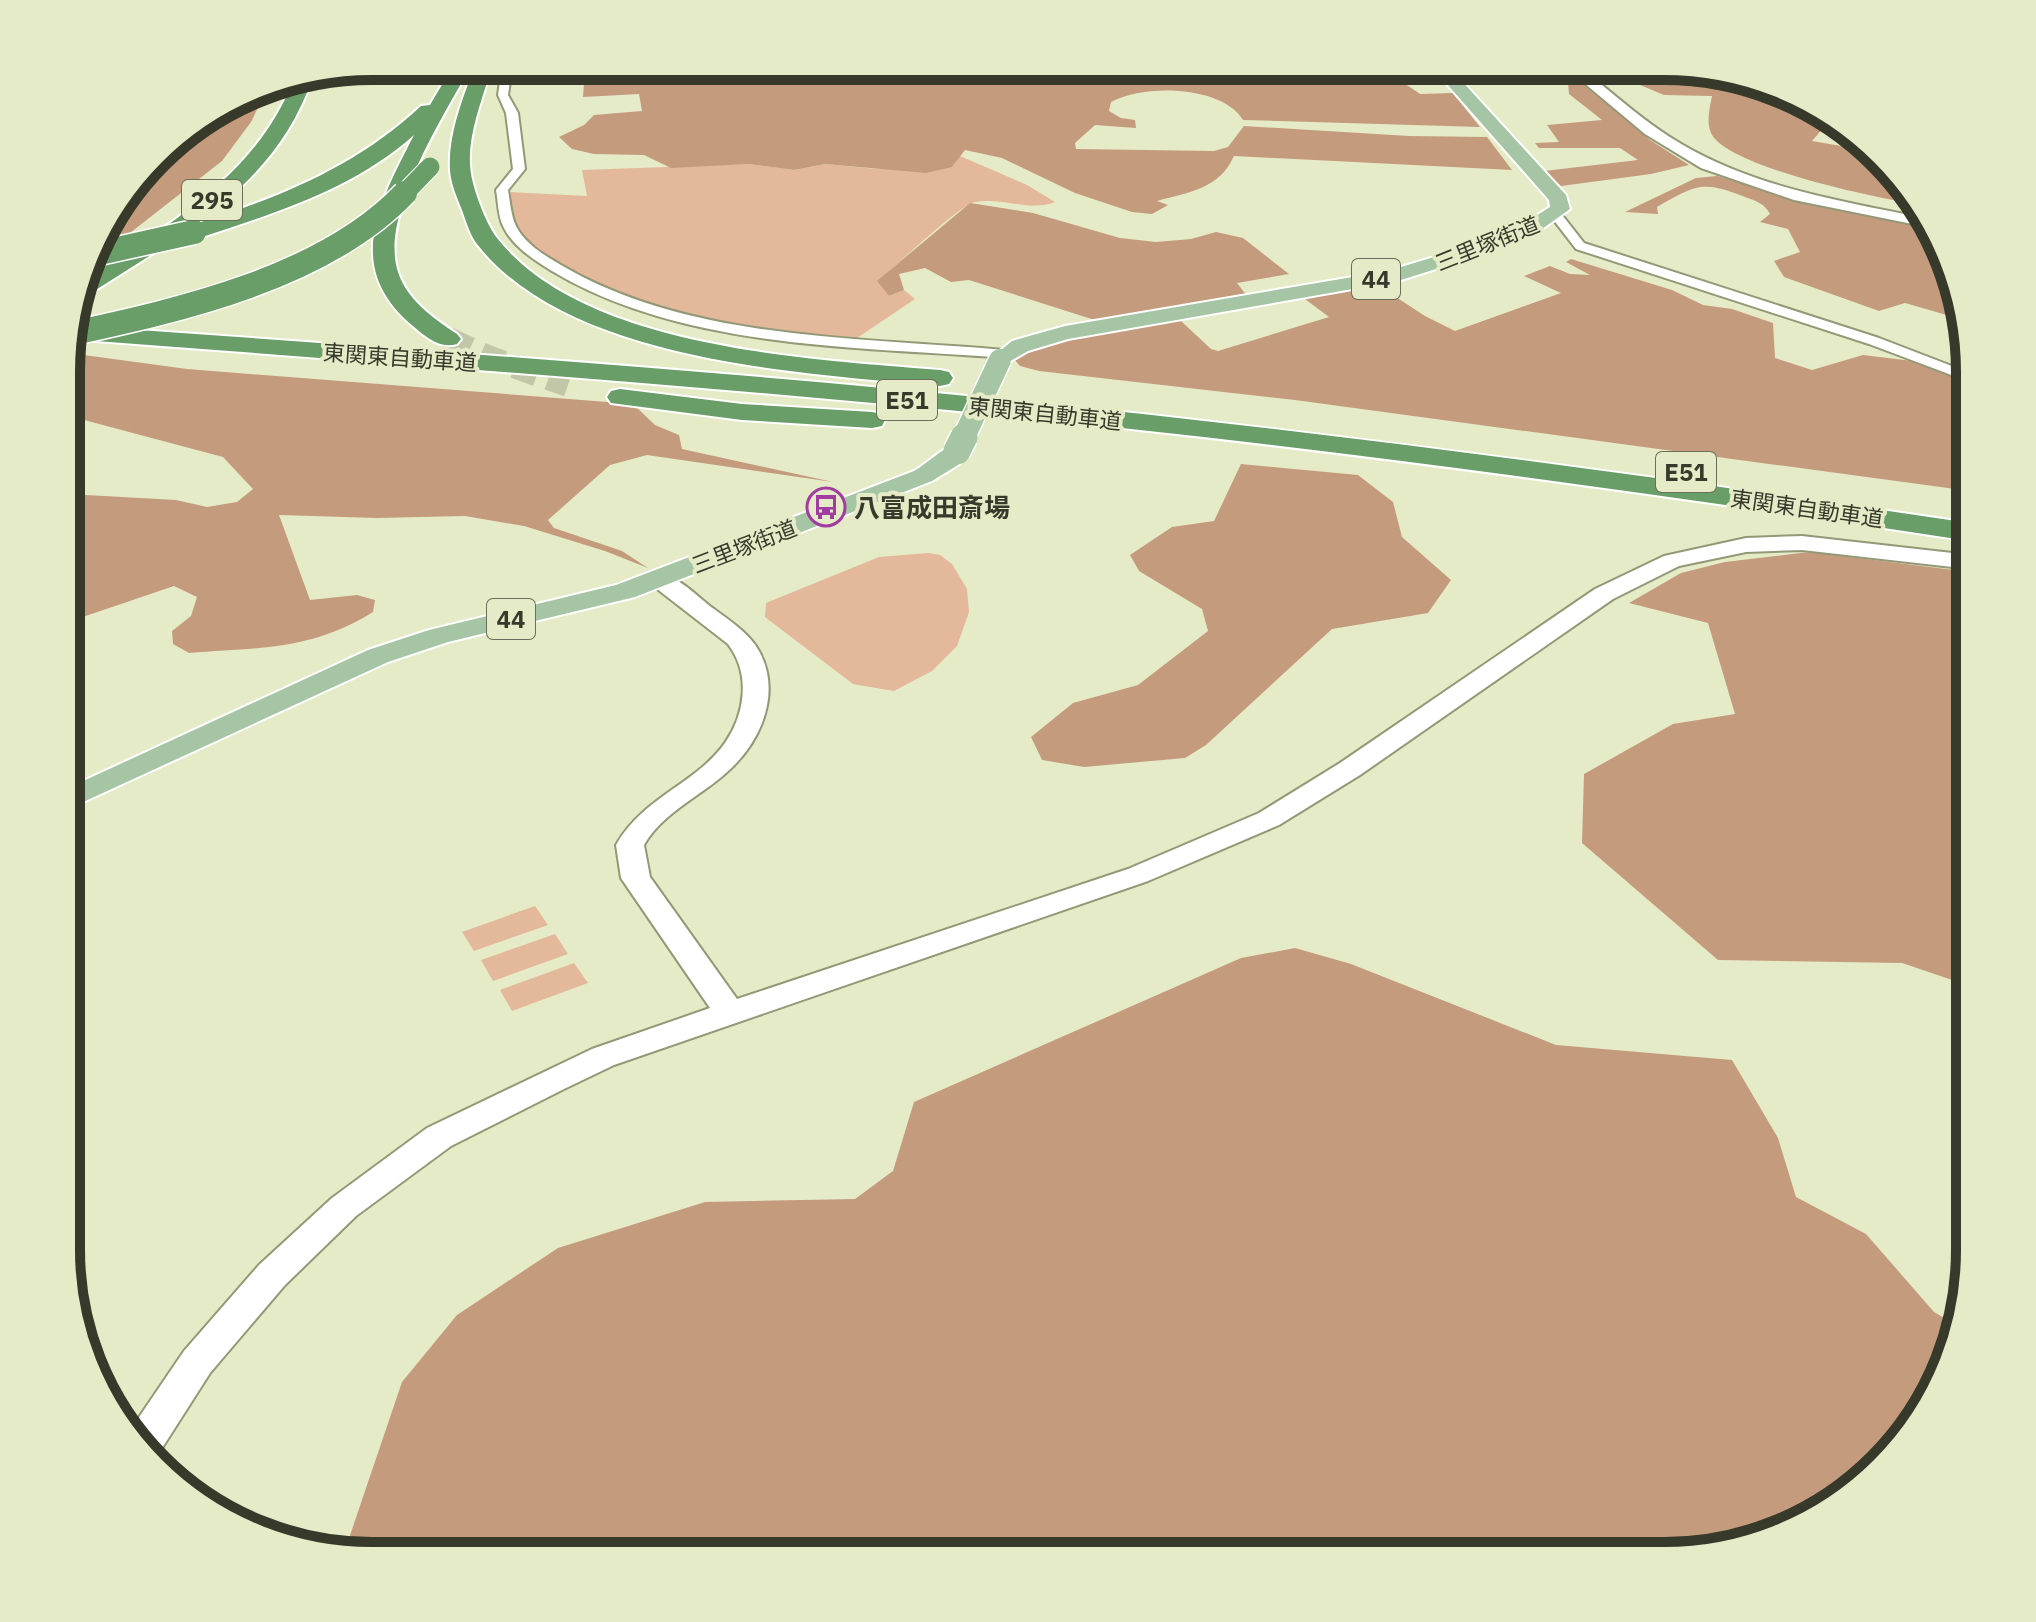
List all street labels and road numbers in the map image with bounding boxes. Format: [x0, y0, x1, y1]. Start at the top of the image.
road number: 295 [182, 180, 242, 220]
street label: 三里塚街道 [1431, 209, 1543, 277]
road number: 44 [1352, 259, 1400, 299]
street label: 東関東自動車道 [322, 337, 478, 377]
road number: E51 [877, 380, 937, 420]
street label: 東関東自動車道 [967, 391, 1123, 435]
road number: E51 [1656, 452, 1716, 492]
street label: 東関東自動車道 [1729, 483, 1885, 533]
street label: 三里塚街道 [687, 513, 801, 579]
road number: 44 [487, 599, 535, 639]

